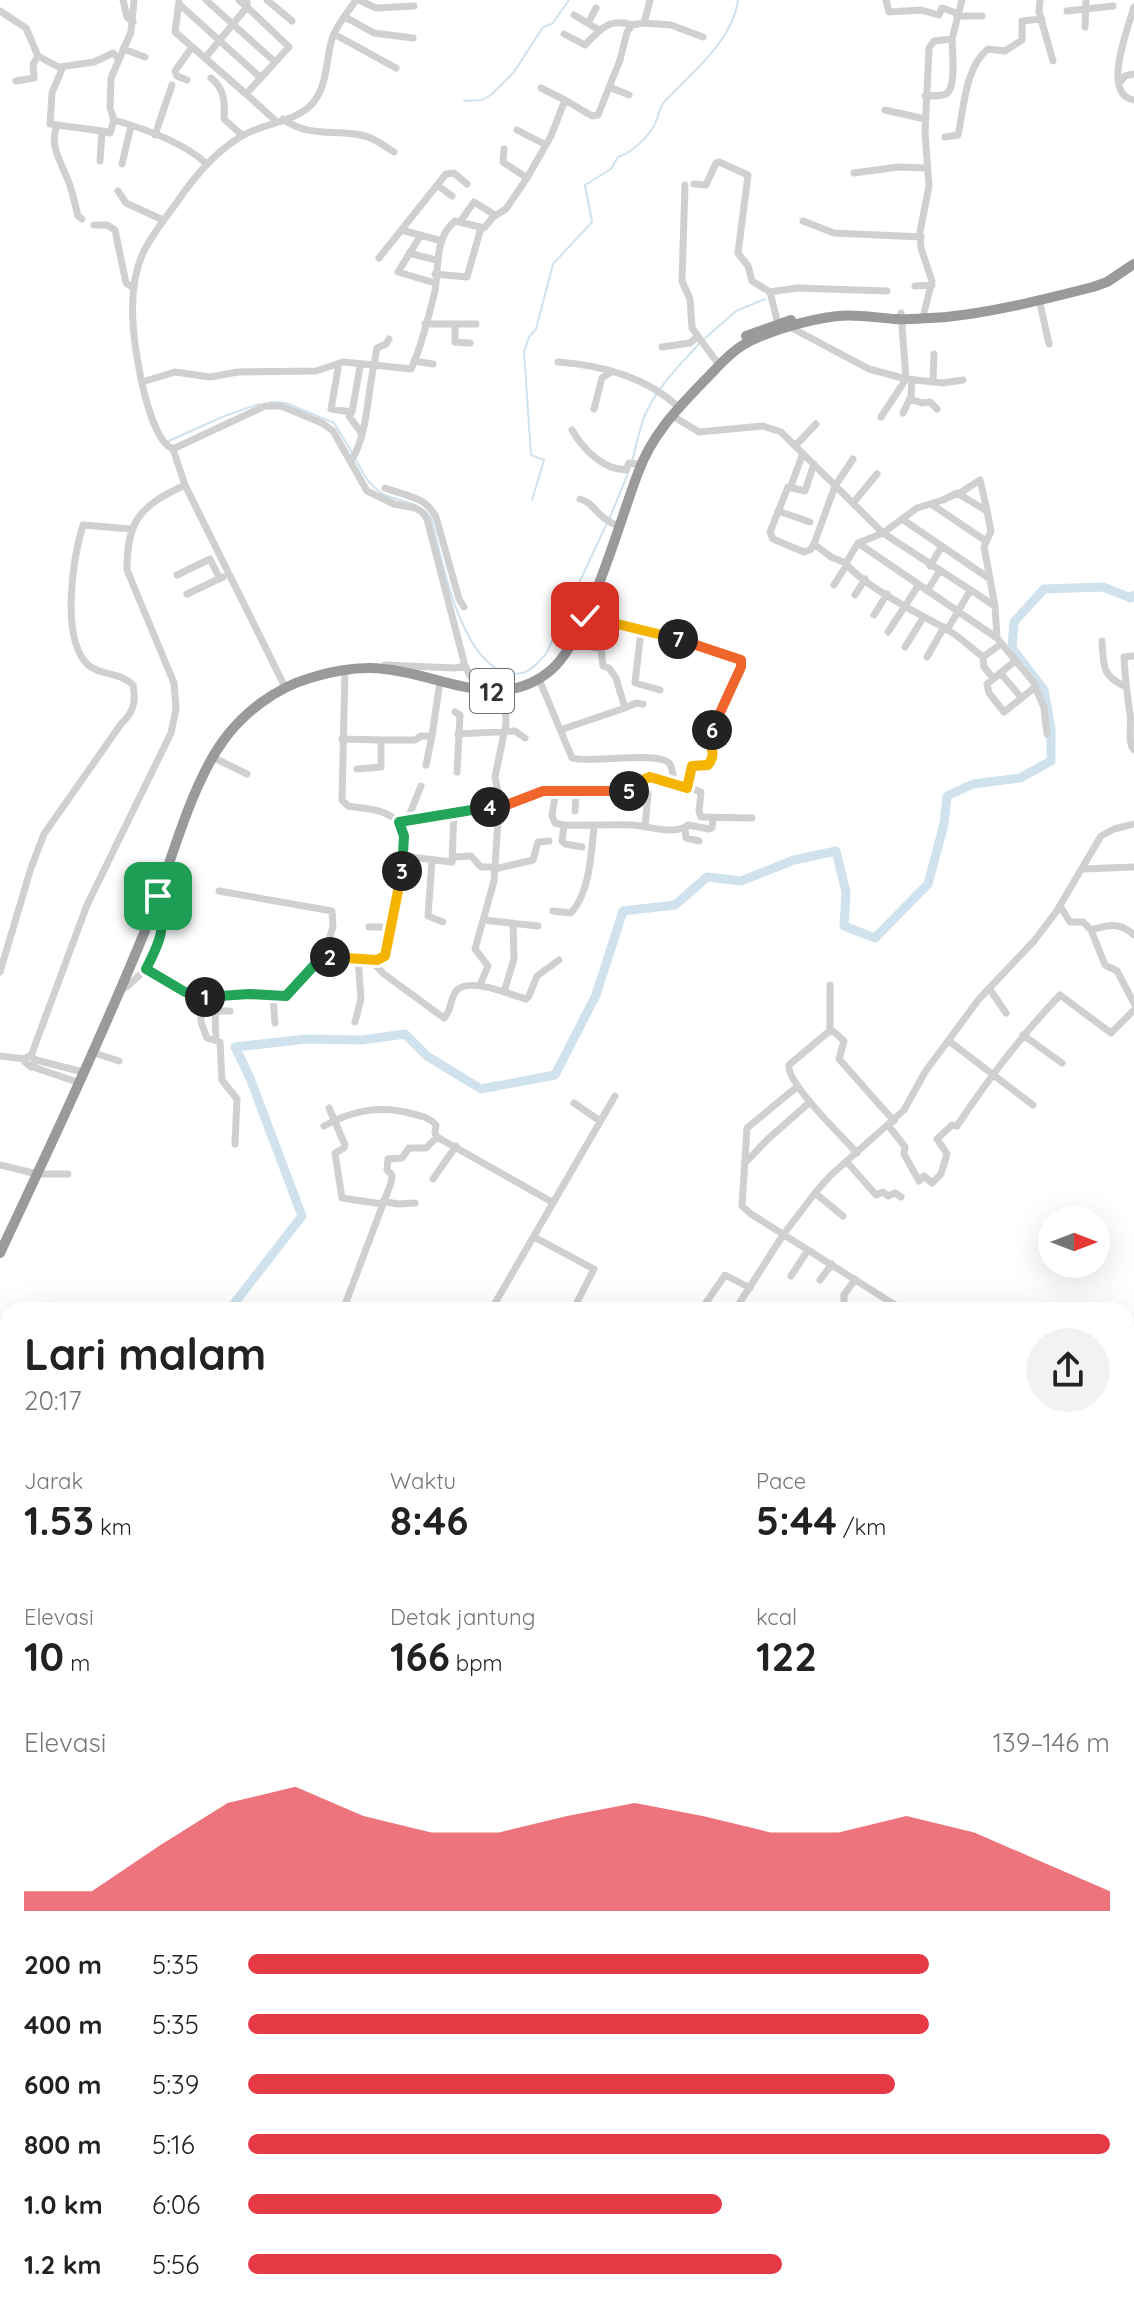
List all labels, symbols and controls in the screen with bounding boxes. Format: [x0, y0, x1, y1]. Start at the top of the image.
pin [551, 582, 619, 650]
icon: check [563, 594, 607, 638]
pin: 7 [658, 619, 698, 659]
text: 7 [672, 625, 684, 653]
road number: 12 [470, 669, 514, 713]
pin: 6 [692, 710, 732, 750]
text: 6 [706, 716, 718, 744]
pin: 5 [609, 771, 649, 811]
text: 5 [623, 777, 635, 805]
pin: 4 [470, 787, 510, 827]
text: 4 [484, 793, 496, 821]
pin: 3 [382, 851, 422, 891]
text: 3 [396, 857, 408, 885]
pin [124, 862, 192, 930]
icon: arrive [136, 874, 180, 918]
pin: 2 [310, 937, 350, 977]
text: 2 [324, 943, 336, 971]
pin: 1 [185, 977, 225, 1017]
text: 1 [201, 983, 209, 1011]
north arrow [1038, 1206, 1110, 1278]
map controls [1038, 1206, 1110, 1278]
text: Lari malam [24, 1326, 266, 1381]
button: share [1026, 1328, 1110, 1412]
text: 20:17 [24, 1384, 82, 1417]
text: Jarak [24, 1467, 83, 1495]
text: Waktu [390, 1467, 456, 1495]
text: Pace [756, 1467, 806, 1495]
text: 1.53 [24, 1495, 94, 1545]
text: 8:46 [390, 1495, 468, 1545]
text: 5:44 [756, 1495, 837, 1545]
text: km [94, 1513, 132, 1541]
text: /km [837, 1513, 886, 1541]
text: Elevasi [24, 1603, 94, 1631]
text: Detak jantung [390, 1603, 535, 1631]
text: kcal [756, 1603, 797, 1631]
text: 10 [24, 1631, 64, 1681]
text: 166 [390, 1631, 450, 1681]
text: 122 [756, 1631, 817, 1681]
text: m [64, 1649, 90, 1677]
text: bpm [450, 1649, 503, 1677]
text: Elevasi [24, 1726, 106, 1759]
text: 139–146 m [992, 1726, 1110, 1759]
text: 200 m [24, 1948, 102, 1981]
text: 5:35 [152, 1948, 199, 1981]
text: 400 m [24, 2008, 102, 2041]
text: 5:35 [152, 2008, 199, 2041]
text: 600 m [24, 2068, 102, 2101]
text: 5:39 [152, 2068, 199, 2101]
text: 800 m [24, 2128, 101, 2161]
text: 5:16 [152, 2128, 195, 2161]
text: 1.0 km [24, 2188, 103, 2221]
text: 6:06 [152, 2188, 200, 2221]
text: 1.2 km [24, 2248, 101, 2281]
text: 5:56 [152, 2248, 199, 2281]

